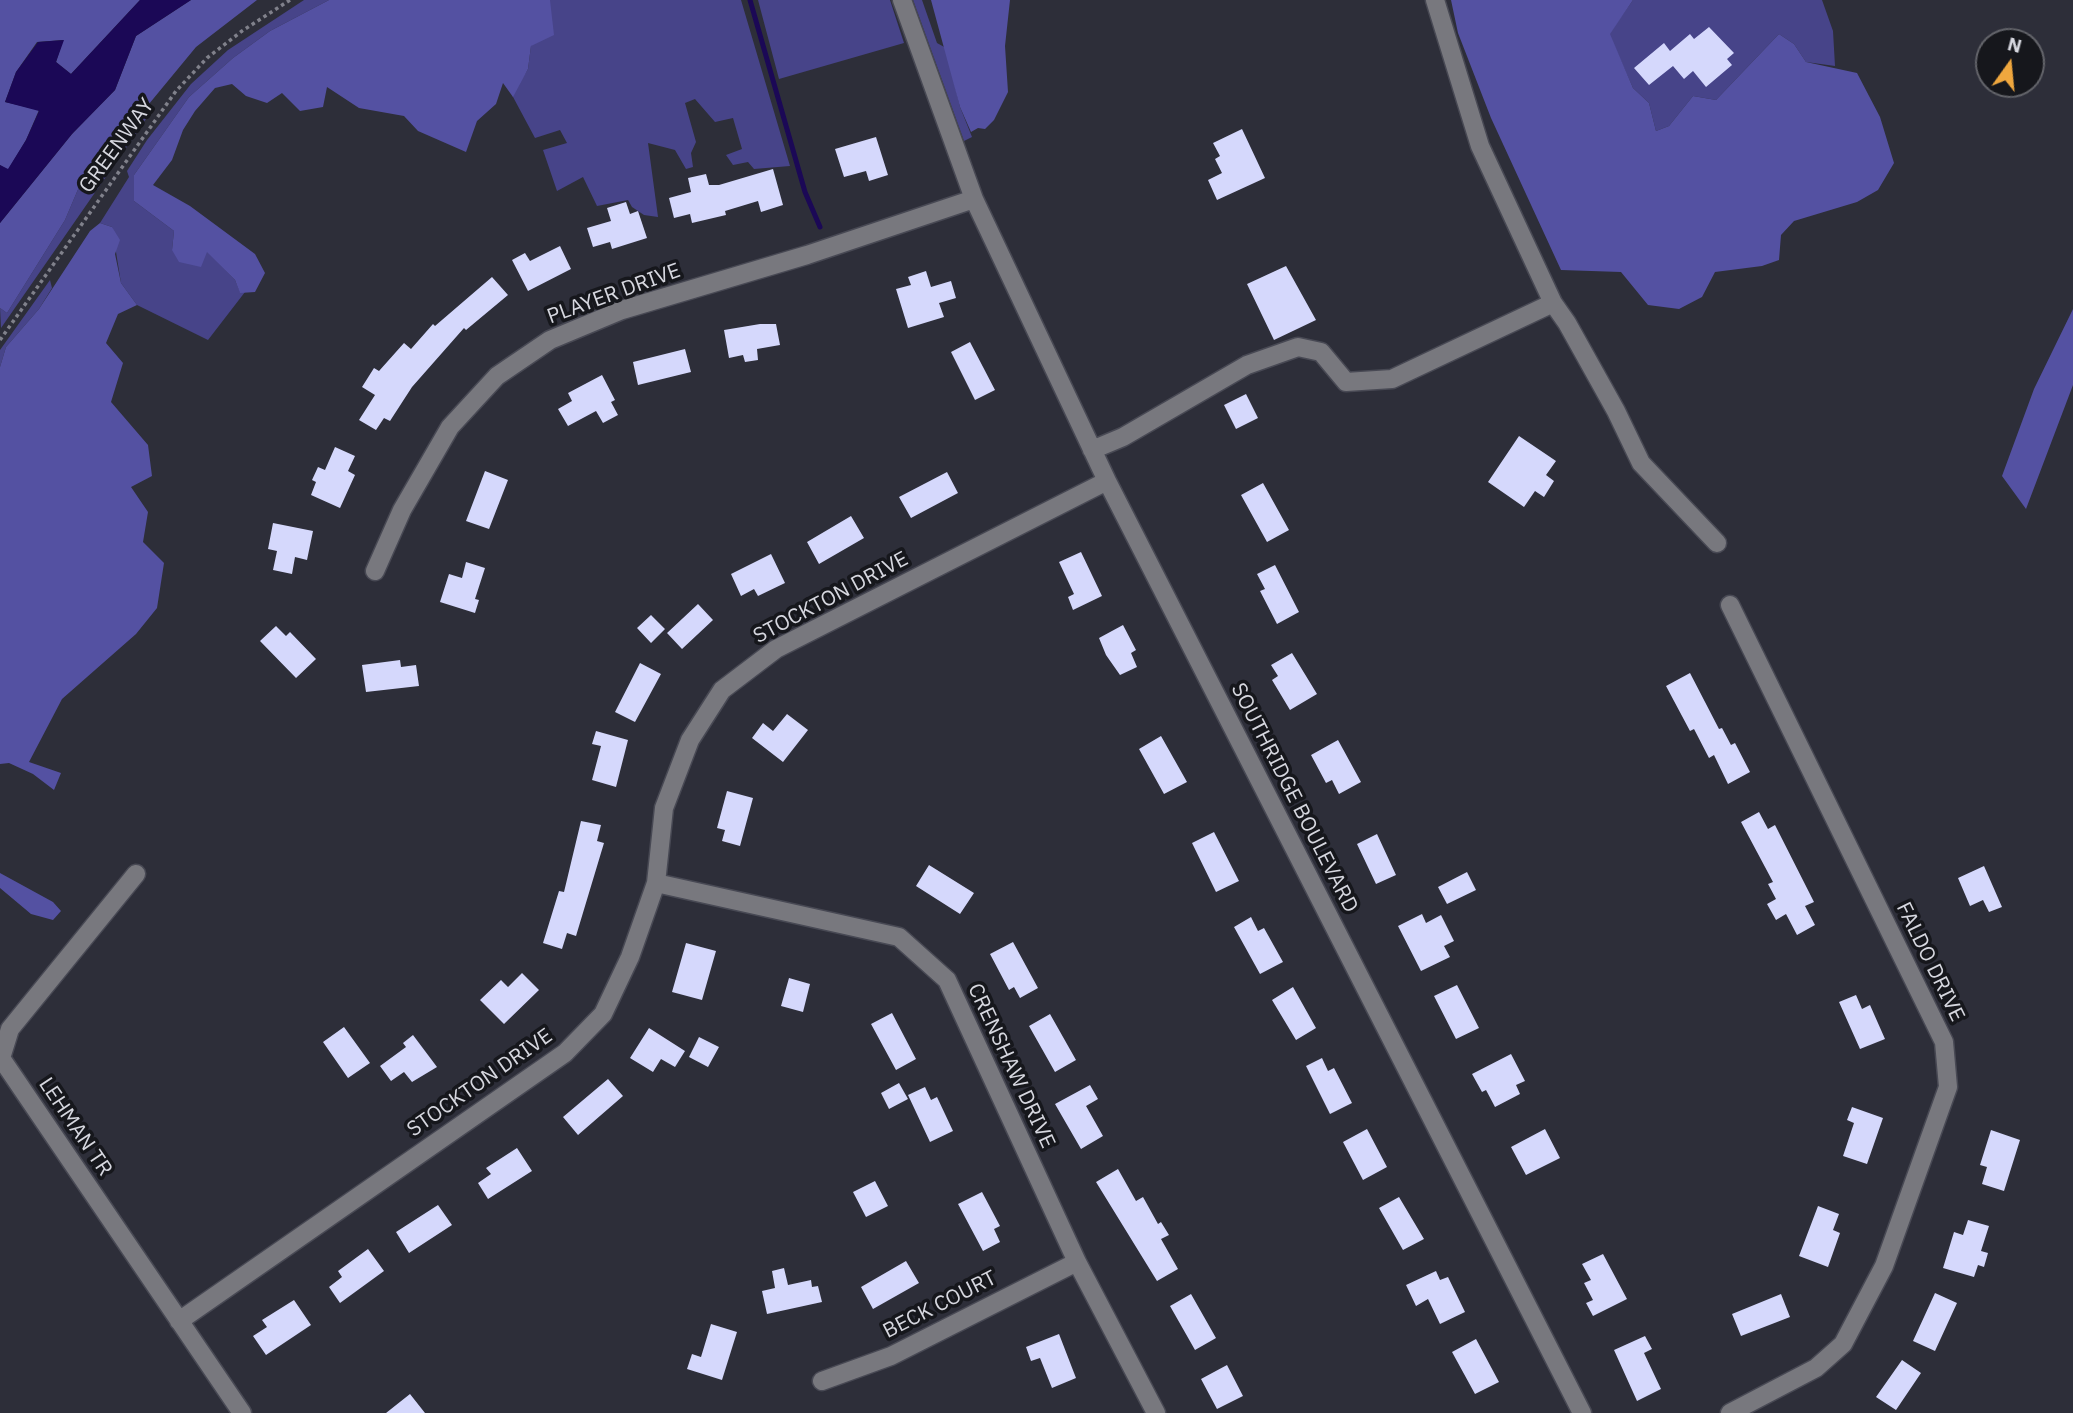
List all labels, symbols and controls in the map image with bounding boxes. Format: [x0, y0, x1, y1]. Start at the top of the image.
north arrow [1975, 28, 2045, 98]
text: N [2005, 31, 2025, 58]
street label: GREENWAY [74, 94, 160, 198]
street label: PLAYER DRIVE [544, 258, 684, 330]
street label: STOCKTON DRIVE [749, 547, 913, 649]
street label: SOUTHRIDGE BOULEVARD [1225, 679, 1363, 917]
street label: FALDO DRIVE [1890, 898, 1970, 1026]
street label: CRENSHAW DRIVE [962, 980, 1060, 1152]
street label: STOCKTON DRIVE [403, 1023, 557, 1143]
street label: LEHMAN TR [33, 1073, 117, 1181]
street label: BECK COURT [879, 1266, 1001, 1344]

